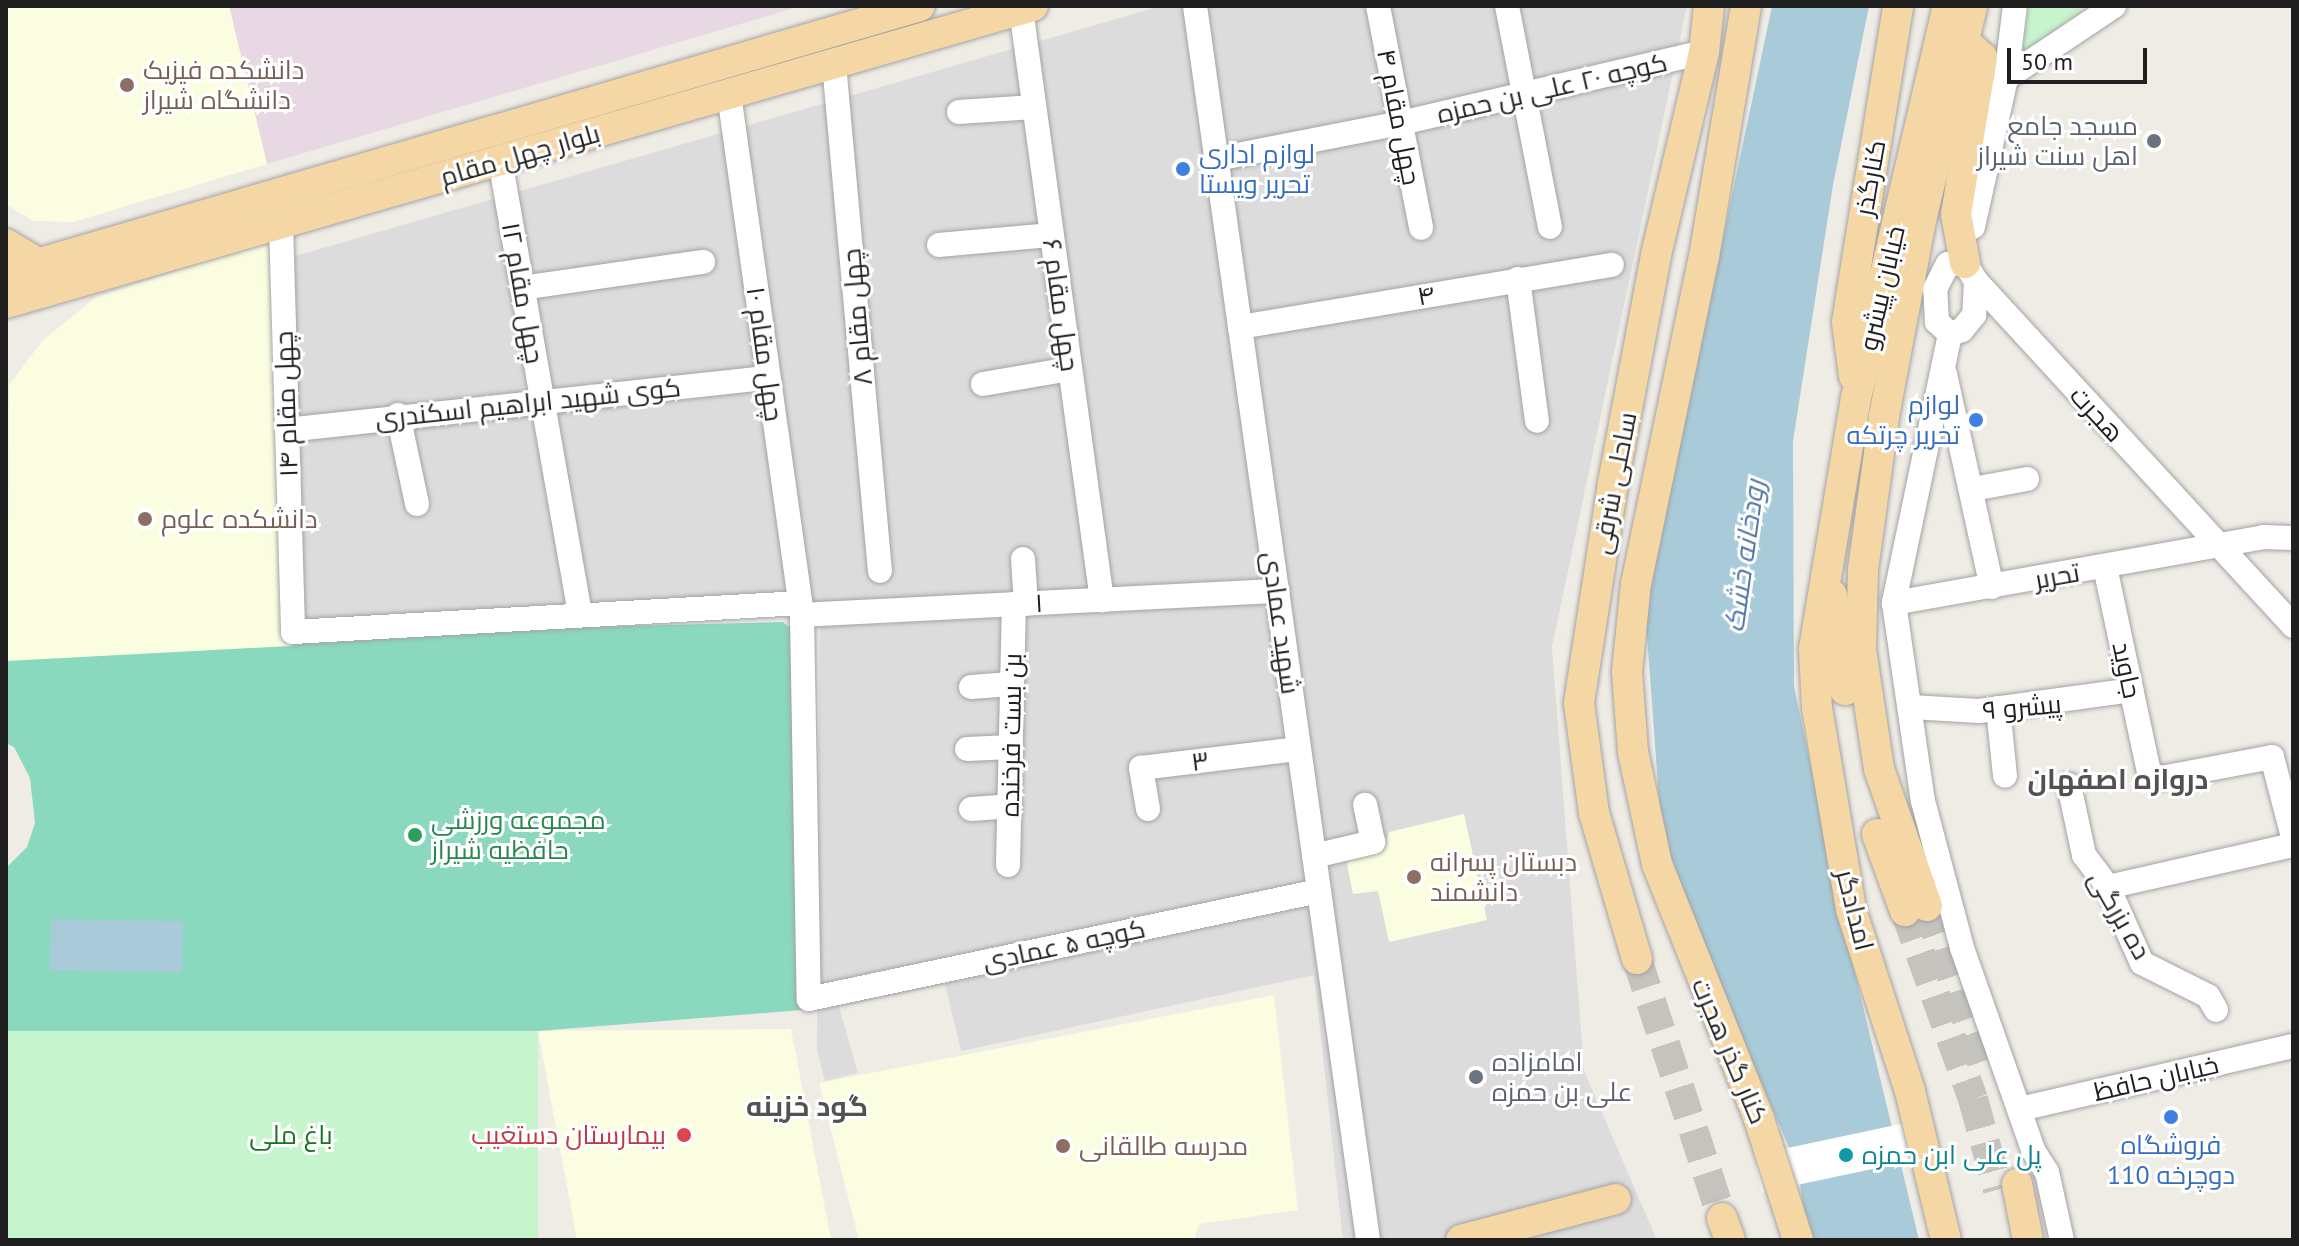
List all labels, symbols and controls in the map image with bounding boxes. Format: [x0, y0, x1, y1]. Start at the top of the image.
scale bar [2011, 32, 2151, 82]
street label: چهل مقام ۴ [1371, 46, 1427, 188]
street label: کوچه ۲۰ علی بن حمزه [1434, 46, 1670, 130]
text: 50 m [2021, 46, 2073, 77]
place label: دانشکده فیزیک دانشگاه شیراز [143, 54, 304, 116]
marker: دانشکده فیزیک دانشگاه شیراز [118, 76, 136, 94]
place label: مسجد جامع اهل سنت شیراز [1977, 110, 2138, 172]
street label: بلوار چهل مقام [437, 117, 603, 193]
marker: مسجد جامع اهل سنت شیراز [2145, 132, 2163, 150]
place label: لوازم اداری تحریر ویستا [1199, 138, 1315, 200]
street label: کنارگذر [1848, 138, 1892, 218]
marker: لوازم اداری تحریر ویستا [1174, 160, 1192, 178]
street label: چهل مقام ۱۲ [495, 220, 551, 366]
street label: خیابان پیشرو [1853, 223, 1911, 353]
street label: چهل مقام ۶ [1036, 237, 1086, 373]
street label: چهل مقام ۸ [835, 247, 879, 387]
street label: ۴ [1415, 278, 1437, 312]
street label: چهل مقام ۱۰ [740, 285, 790, 423]
street label: چهل مقام ۱۴ [268, 330, 304, 478]
street label: کوی شهید ابراهیم اسکندری [374, 371, 682, 435]
street label: هجرت [2064, 380, 2130, 448]
place label: لوازم تحریر چرتکه [1847, 389, 1960, 450]
street label: ساحلی شرقی [1585, 409, 1643, 557]
marker: لوازم تحریر چرتکه [1967, 411, 1985, 429]
water label: رودخانه خشک [1717, 478, 1771, 634]
place label: دانشکده علوم [161, 503, 318, 535]
marker: دانشکده علوم [136, 510, 154, 528]
street label: شهید عمادی [1256, 550, 1306, 696]
street label: تحریر [2032, 557, 2082, 595]
street label: ۱ [1034, 587, 1044, 619]
street label: جاوید [2106, 639, 2148, 701]
street label: بن بست فرخنده [994, 653, 1028, 817]
street label: پیشرو ۹ [1981, 688, 2063, 726]
street label: ۳ [1189, 744, 1211, 778]
district label: دروازه اصفهان [2028, 762, 2208, 796]
place label: مجموعه ورزشی حافظیه شیراز [431, 804, 606, 866]
marker: مجموعه ورزشی حافظیه شیراز [406, 826, 424, 844]
place label: دبستان پسرانه دانشمند [1430, 846, 1577, 908]
street label: ده بزرگی [2082, 865, 2158, 965]
street label: امدادگر [1830, 866, 1880, 954]
marker: دبستان پسرانه دانشمند [1405, 868, 1423, 886]
street label: کوچه ۵ عمادی [980, 913, 1148, 977]
street label: کنار گذر هجرت [1685, 973, 1775, 1129]
place label: امامزاده علی بن حمزه [1492, 1046, 1632, 1108]
street label: خیابان حافظ [2091, 1048, 2221, 1108]
marker: امامزاده علی بن حمزه [1467, 1068, 1485, 1086]
district label: گود خزینه [746, 1089, 868, 1123]
marker: فروشگاه دوچرخه 110 [2162, 1108, 2180, 1126]
park label: باغ ملی [249, 1119, 333, 1151]
place label: بیمارستان دستغیب [471, 1119, 666, 1151]
marker: بیمارستان دستغیب [673, 1124, 695, 1146]
place label: فروشگاه دوچرخه 110 [2107, 1129, 2235, 1190]
place label: مدرسه طالقانی [1079, 1130, 1248, 1162]
marker: مدرسه طالقانی [1054, 1137, 1072, 1155]
place label: پل علی ابن حمزه [1862, 1139, 2041, 1171]
marker: پل علی ابن حمزه [1837, 1146, 1855, 1164]

